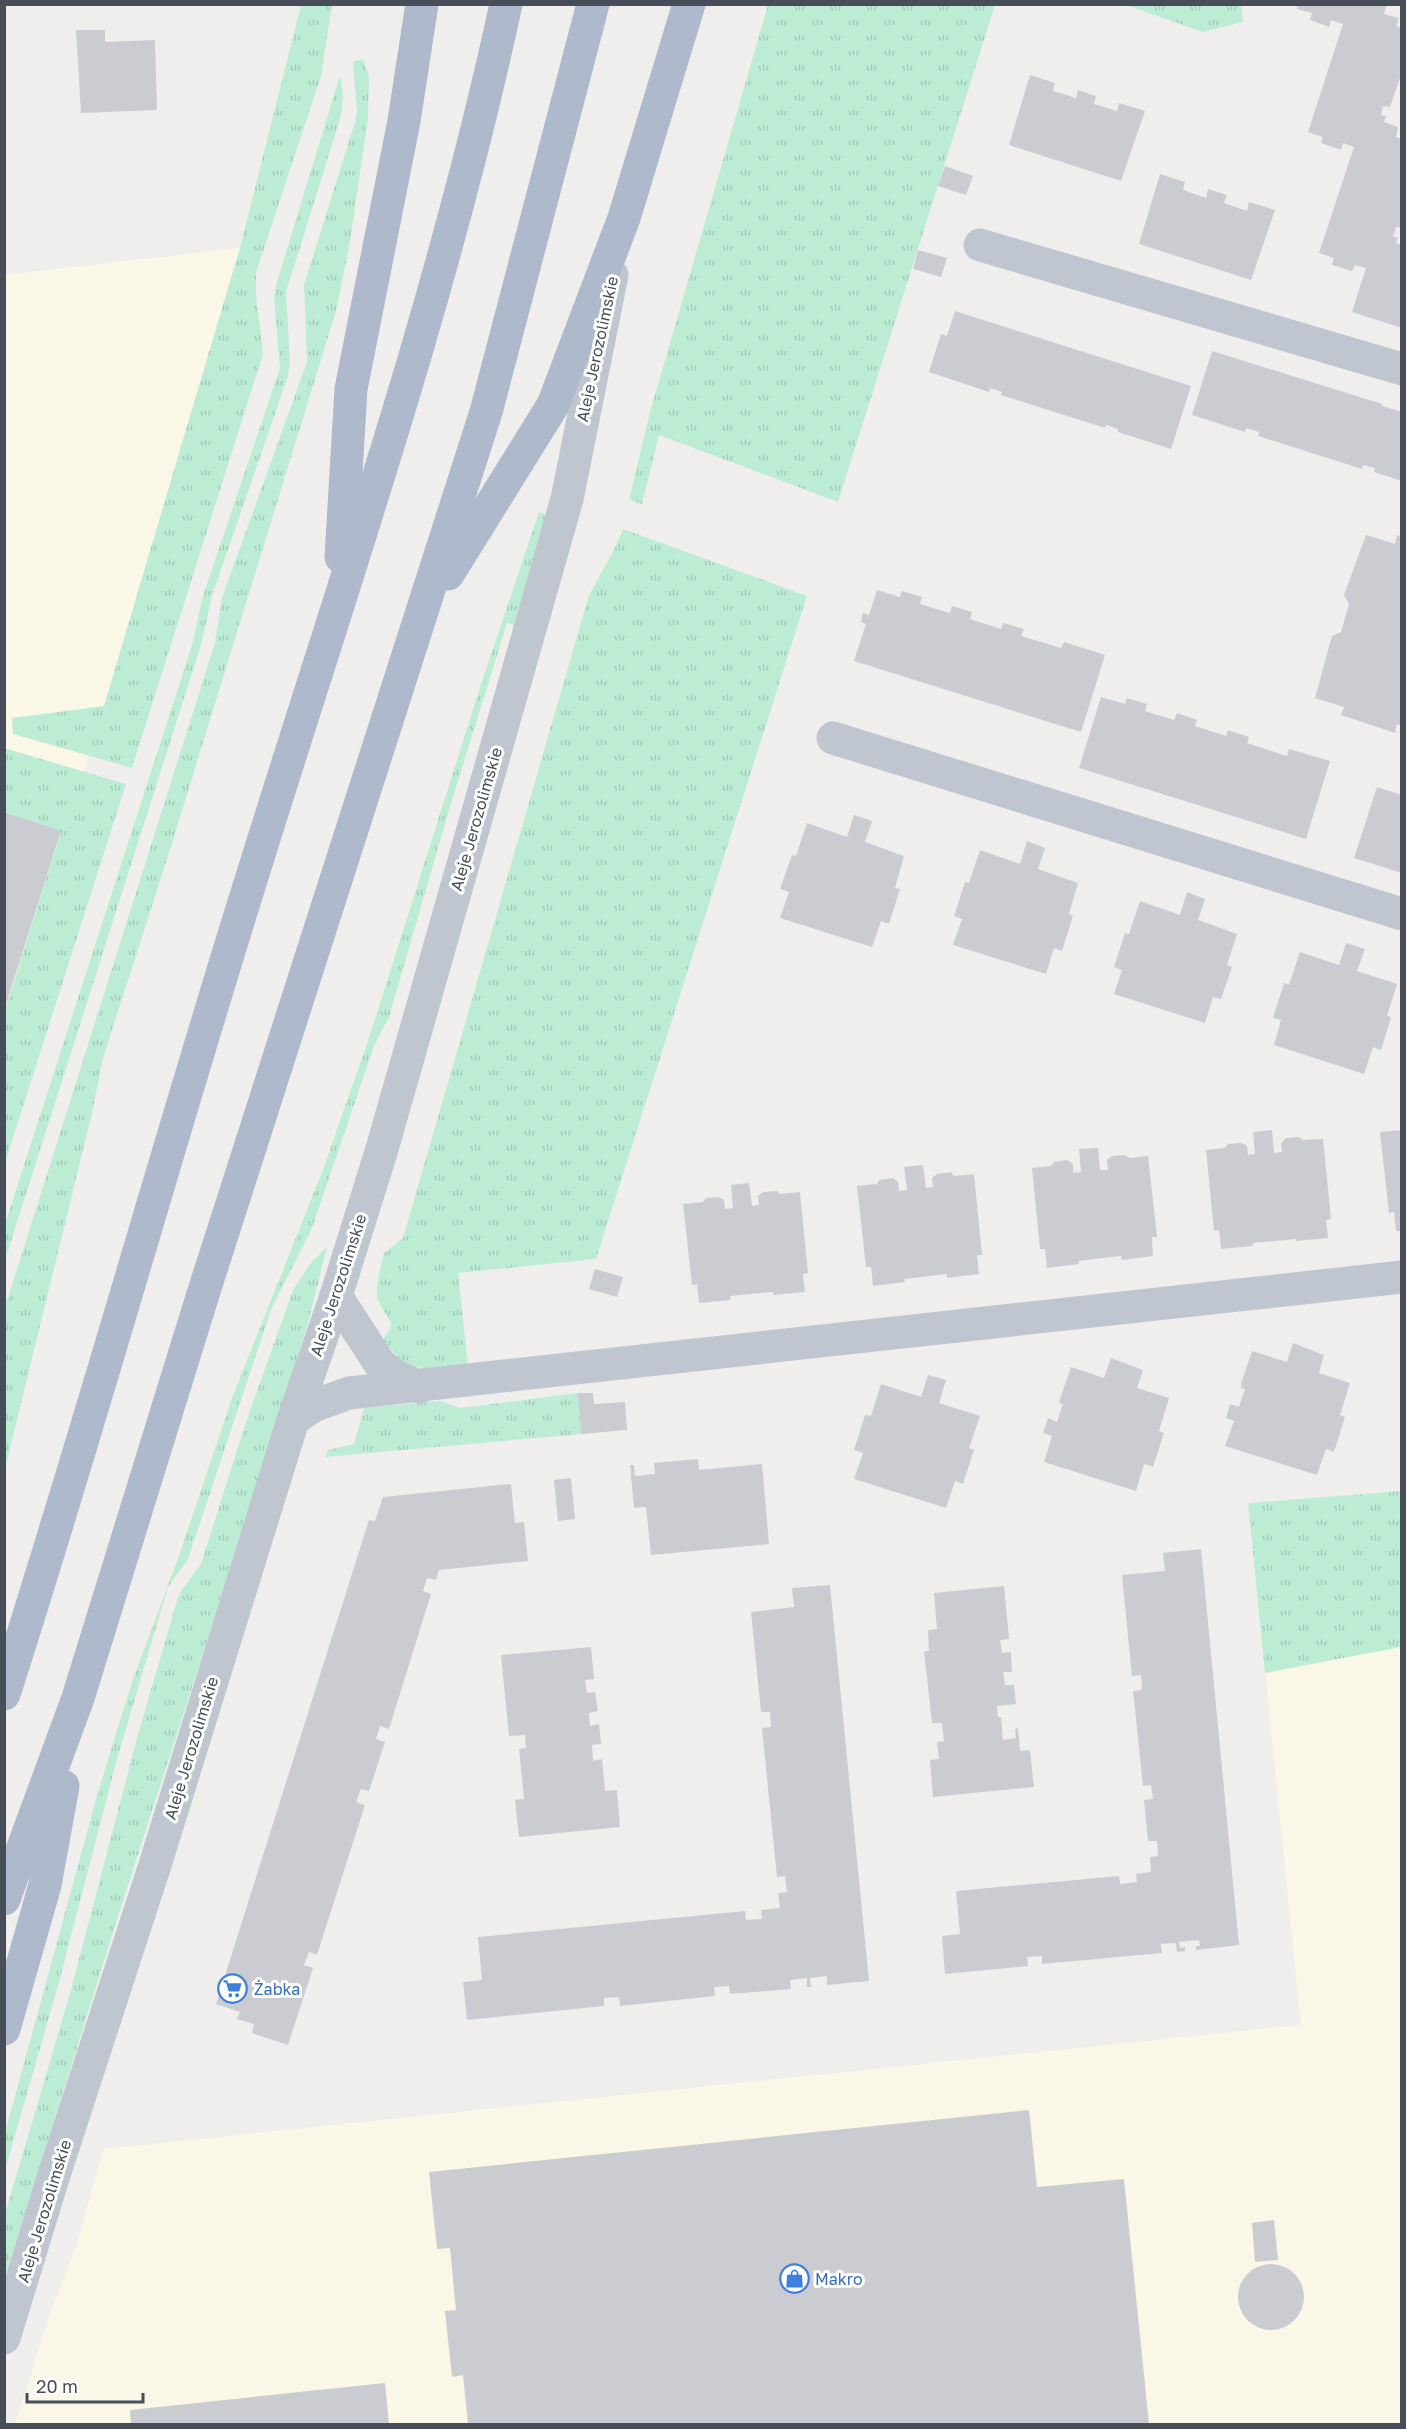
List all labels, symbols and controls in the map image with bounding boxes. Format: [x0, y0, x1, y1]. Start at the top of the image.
street label: Aleje Jerozolimskie [572, 274, 622, 424]
street label: Aleje Jerozolimskie [446, 745, 506, 893]
street label: Aleje Jerozolimskie [306, 1211, 370, 1359]
street label: Aleje Jerozolimskie [160, 1674, 222, 1822]
supermarket icon: Żabka [217, 1973, 249, 2005]
place label: Żabka [254, 1979, 300, 1999]
street label: Aleje Jerozolimskie [13, 2137, 75, 2285]
shop icon: Makro [778, 2263, 810, 2295]
place label: Makro [815, 2269, 863, 2289]
scale bar [27, 2366, 142, 2404]
text: 20 m [36, 2375, 78, 2397]

